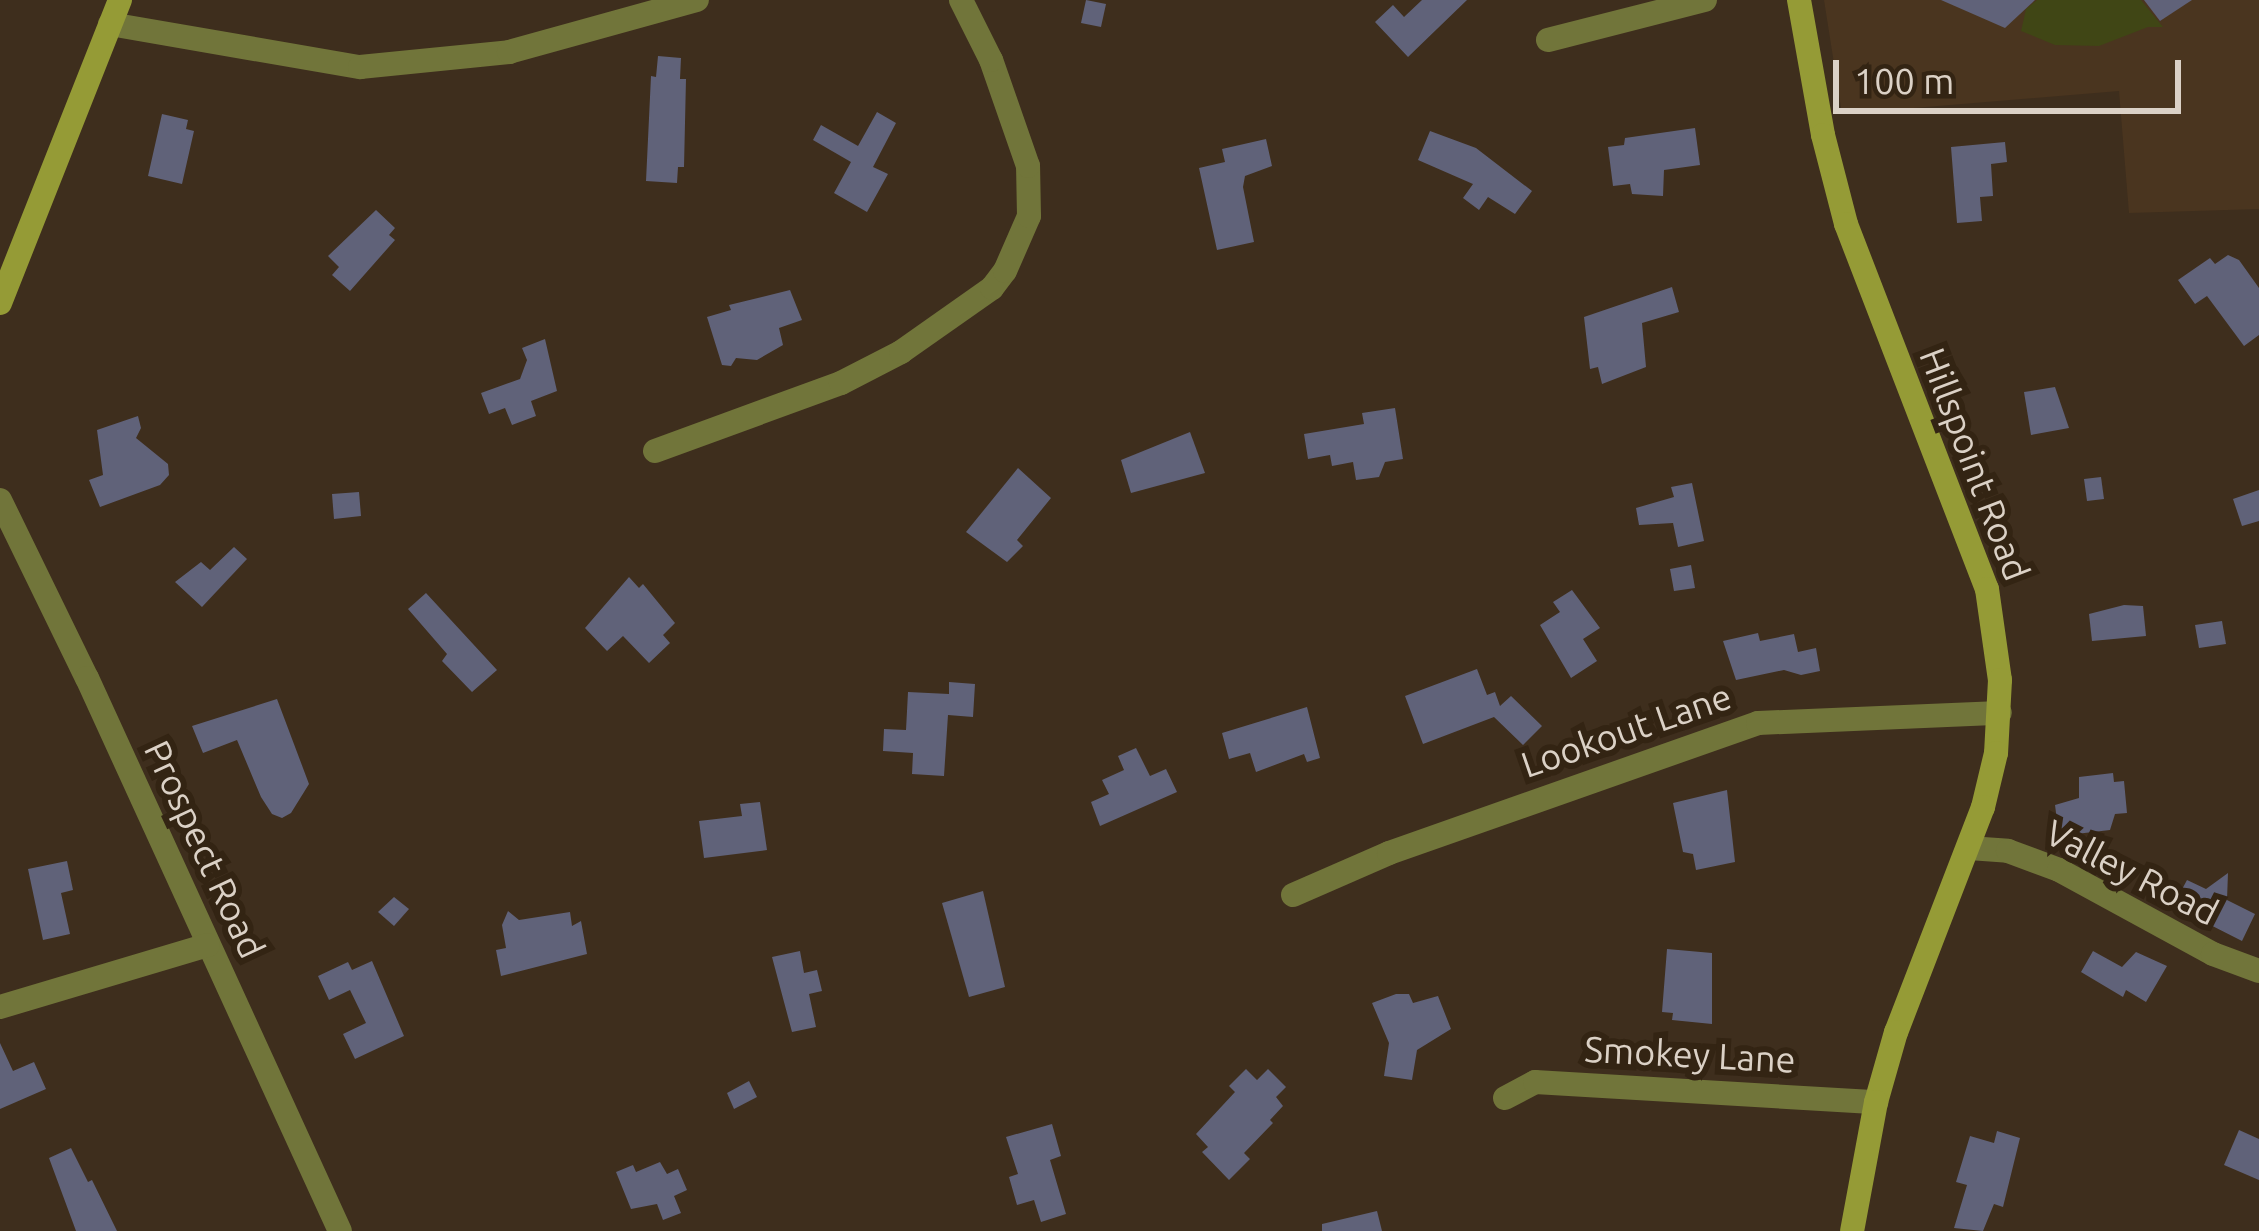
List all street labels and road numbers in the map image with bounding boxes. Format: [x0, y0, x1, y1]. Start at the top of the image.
street label: Hillspoint Road [1911, 342, 2039, 586]
street label: Lookout Lane [1515, 674, 1737, 786]
street label: Prospect Road [136, 733, 274, 965]
street label: Valley Road [2038, 810, 2226, 934]
street label: Smokey Lane [1583, 1027, 1797, 1081]

